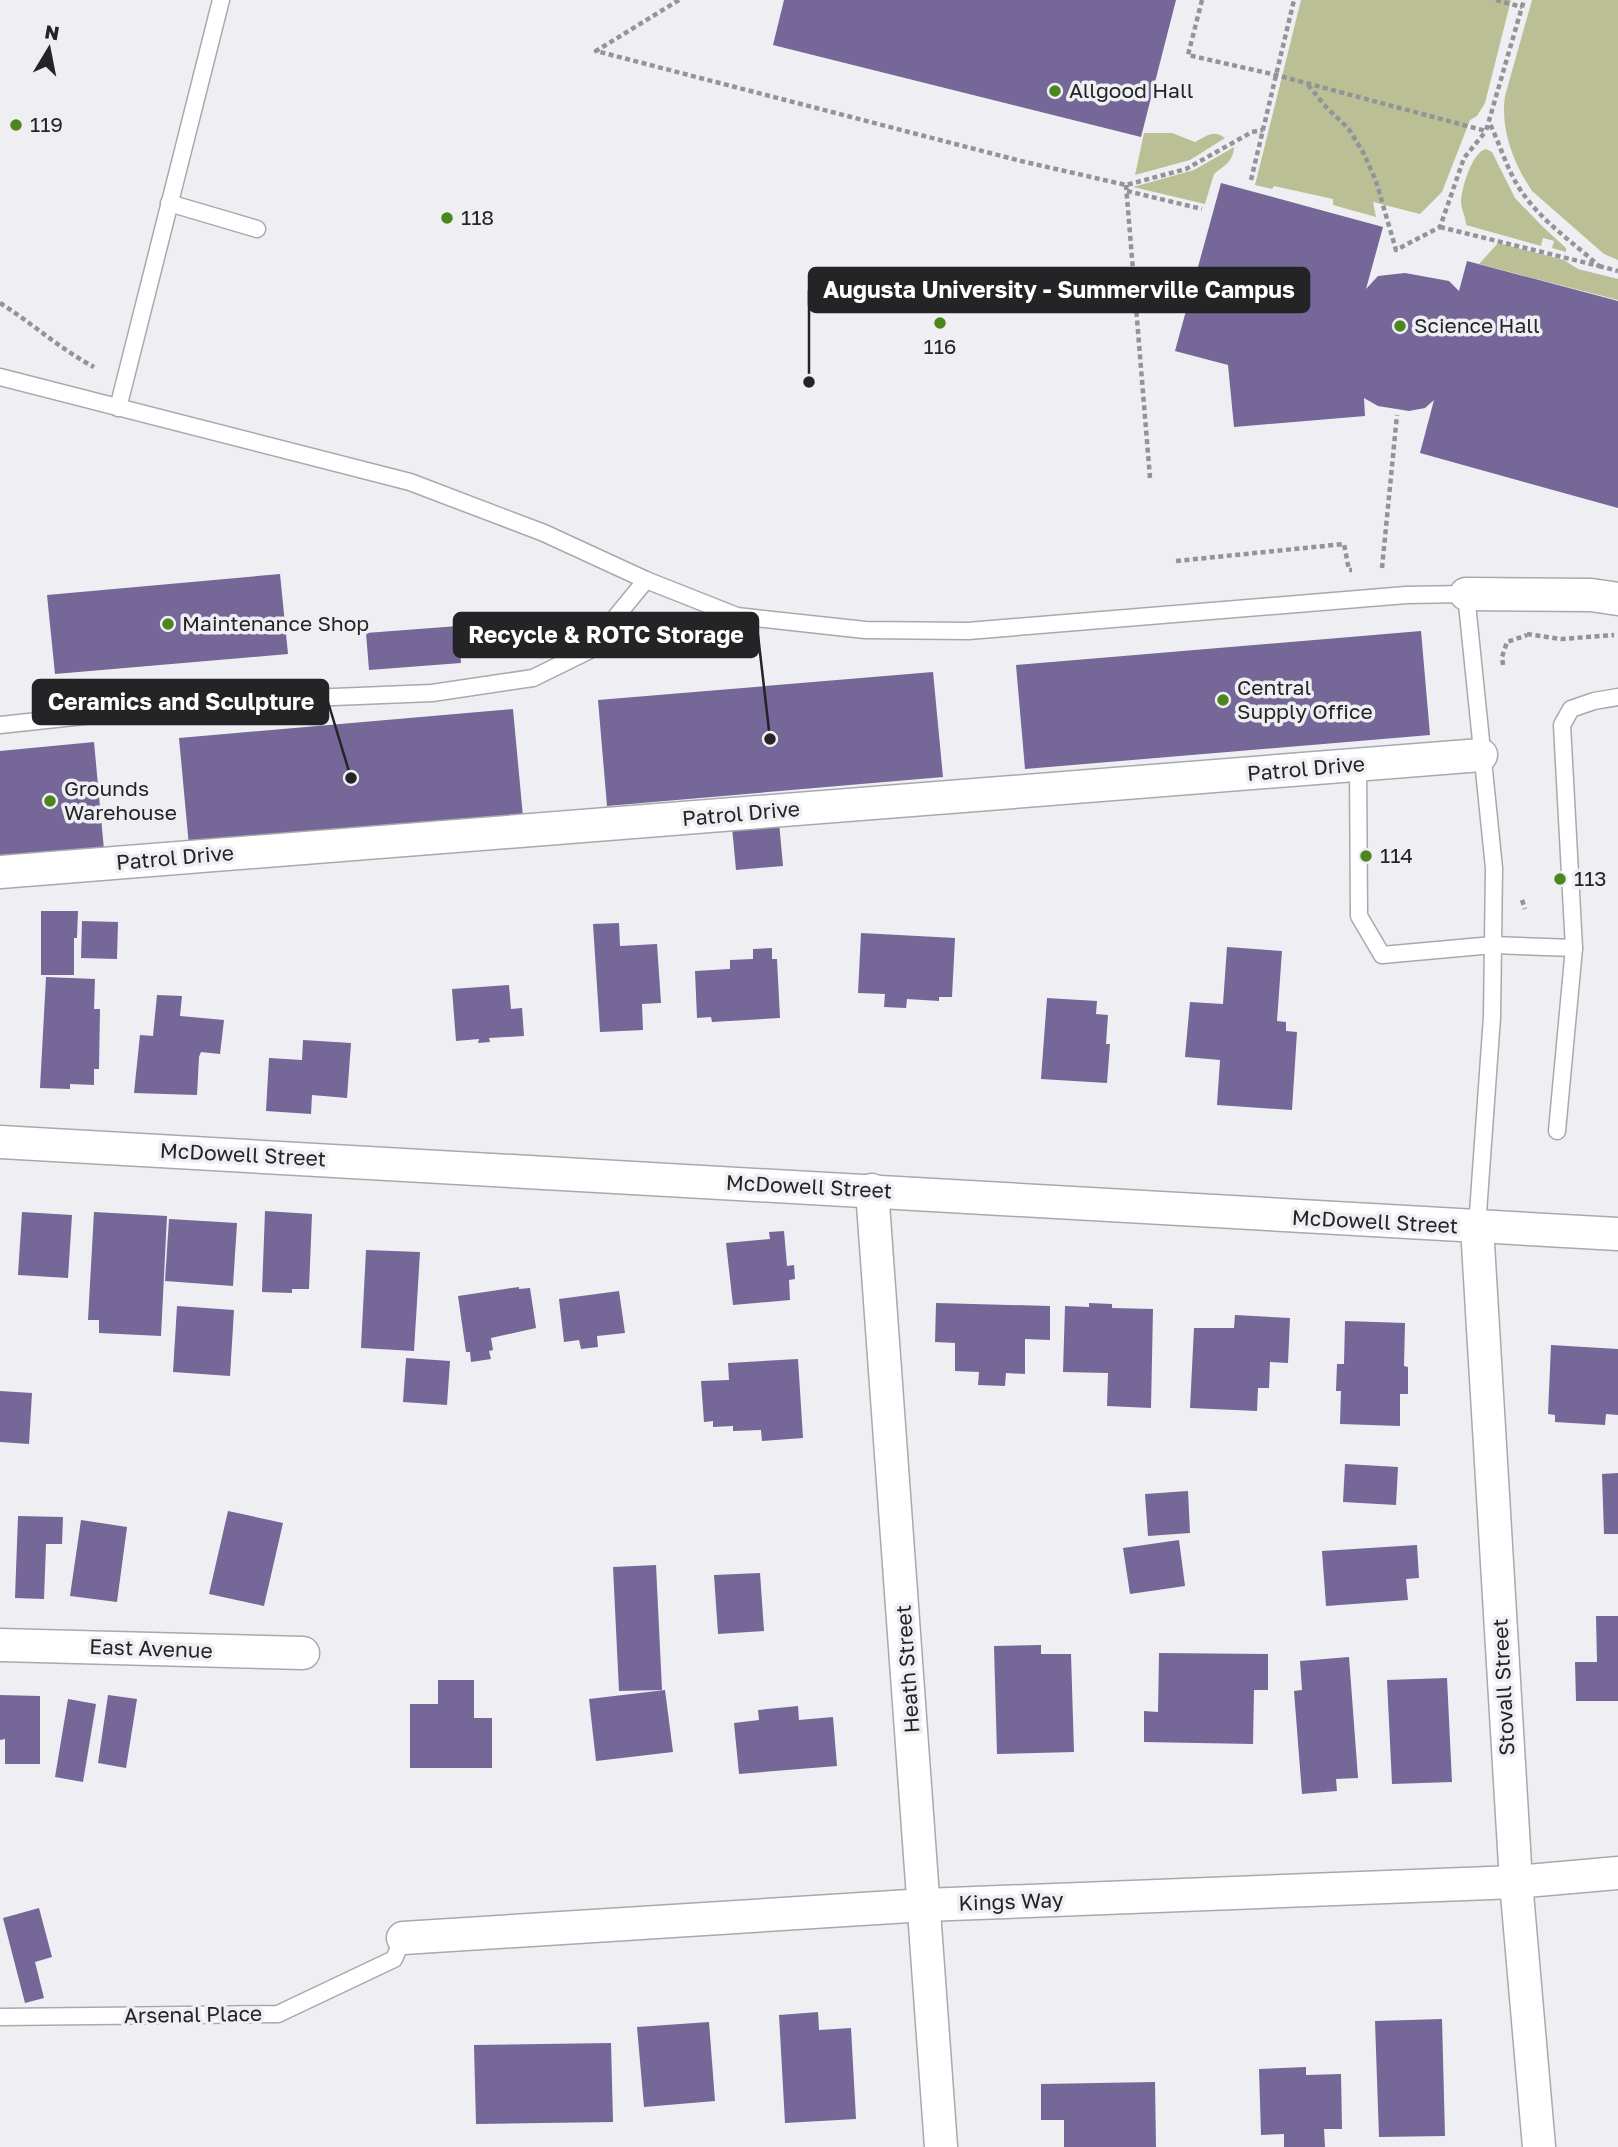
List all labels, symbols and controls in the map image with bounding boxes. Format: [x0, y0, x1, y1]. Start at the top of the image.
north arrow [14, 14, 84, 84]
text: N [43, 19, 61, 44]
place label: Allgood Hall [1069, 77, 1193, 103]
marker: Allgood Hall [1047, 83, 1063, 99]
place label: 119 [30, 111, 63, 137]
marker: 119 [8, 117, 24, 133]
place label: 118 [461, 204, 494, 230]
marker: 118 [439, 210, 455, 226]
callout: Augusta University - Summerville Campus [809, 268, 1309, 312]
text: Augusta University - Summerville Campus [823, 275, 1295, 303]
place label: Science Hall [1414, 312, 1540, 338]
marker: 116 [932, 315, 948, 331]
marker: Science Hall [1392, 318, 1408, 334]
place label: 116 [923, 333, 957, 359]
place label: Maintenance Shop [182, 610, 369, 636]
callout: Recycle & ROTC Storage [454, 613, 758, 657]
marker: Maintenance Shop [160, 616, 176, 632]
text: Recycle & ROTC Storage [468, 620, 744, 648]
place label: Central Supply Office [1237, 674, 1373, 724]
callout: Ceramics and Sculpture [33, 680, 328, 724]
text: Ceramics and Sculpture [48, 687, 314, 715]
marker: Central Supply Office [1215, 692, 1231, 708]
street label: Patrol Drive [1246, 750, 1366, 786]
place label: Grounds Warehouse [64, 775, 177, 825]
marker: Grounds Warehouse [42, 793, 58, 809]
street label: Patrol Drive [681, 795, 801, 831]
street label: Patrol Drive [115, 839, 235, 875]
place label: 114 [1380, 842, 1413, 868]
marker: 114 [1358, 848, 1374, 864]
place label: 113 [1574, 865, 1607, 891]
marker: 113 [1552, 871, 1568, 887]
street label: McDowell Street [159, 1137, 327, 1171]
street label: McDowell Street [725, 1169, 893, 1203]
street label: McDowell Street [1291, 1204, 1459, 1238]
street label: Heath Street [890, 1604, 924, 1734]
street label: Stovall Street [1486, 1618, 1520, 1756]
street label: East Avenue [89, 1633, 213, 1663]
street label: Kings Way [958, 1886, 1064, 1916]
street label: Arsenal Place [124, 2000, 262, 2028]

